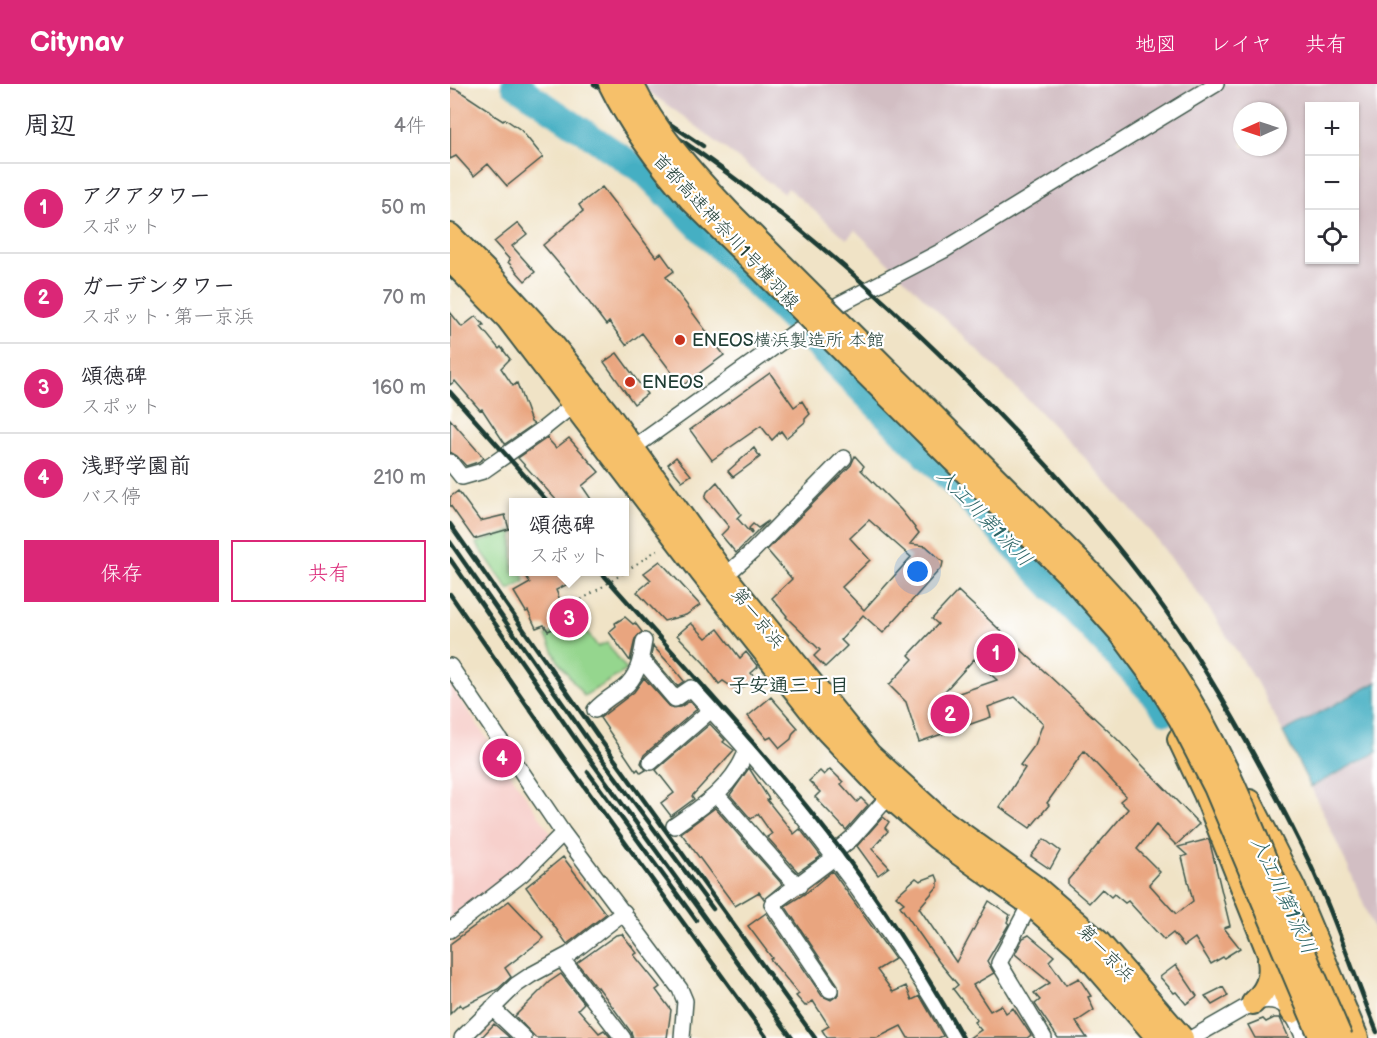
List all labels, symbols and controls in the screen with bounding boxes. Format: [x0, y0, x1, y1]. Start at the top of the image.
text: Citynav [30, 26, 124, 59]
text: 地図 [1135, 32, 1177, 57]
text: レイヤ [1210, 32, 1272, 57]
text: 共有 [1305, 32, 1347, 57]
north arrow [1233, 102, 1287, 156]
map controls [1305, 102, 1359, 264]
button: + [1305, 102, 1359, 156]
text: 周辺 [24, 111, 76, 142]
text: 4件 [394, 114, 426, 138]
street label: 首都高速神奈川1号横羽線 [648, 149, 803, 313]
button: − [1305, 156, 1359, 210]
text: アクアタワー [81, 183, 211, 210]
text: 1 [39, 196, 48, 220]
text: 50 m [381, 196, 426, 220]
button: locate [1305, 210, 1359, 264]
text: スポット [81, 215, 161, 239]
text: ガーデンタワー [81, 273, 235, 300]
text: 2 [38, 286, 49, 310]
text: 70 m [382, 286, 426, 310]
text: スポット · 第一京浜 [81, 305, 254, 329]
place label: ENEOS横浜製造所 本館 [692, 330, 884, 351]
marker: ENEOS横浜製造所 本館 [673, 333, 687, 347]
text: 頌徳碑 [81, 363, 147, 390]
place label: ENEOS [642, 372, 704, 393]
marker: ENEOS [623, 375, 637, 389]
text: 3 [38, 376, 49, 400]
text: 160 m [372, 376, 426, 400]
text: スポット [81, 395, 161, 419]
text: 浅野学園前 [81, 453, 191, 480]
water label: 入江川第1派川 [931, 464, 1037, 572]
text: 4 [38, 466, 49, 490]
text: 210 m [373, 466, 426, 490]
text: バス停 [81, 485, 141, 509]
popup [509, 498, 629, 576]
text: 頌徳碑 [529, 512, 595, 539]
button: 保存 [24, 540, 219, 602]
button: 共有 [231, 540, 426, 602]
text: スポット [529, 544, 609, 568]
your location [903, 557, 932, 586]
street label: 第一京浜 [727, 584, 788, 653]
pin: 3 [550, 596, 588, 640]
pin: 1 [976, 630, 1016, 676]
district label: 子安通三丁目 [729, 674, 849, 698]
pin: 2 [930, 692, 970, 736]
pin: 4 [482, 736, 522, 780]
water label: 入江川第1派川 [1245, 833, 1321, 958]
street label: 第一京浜 [1073, 920, 1138, 987]

